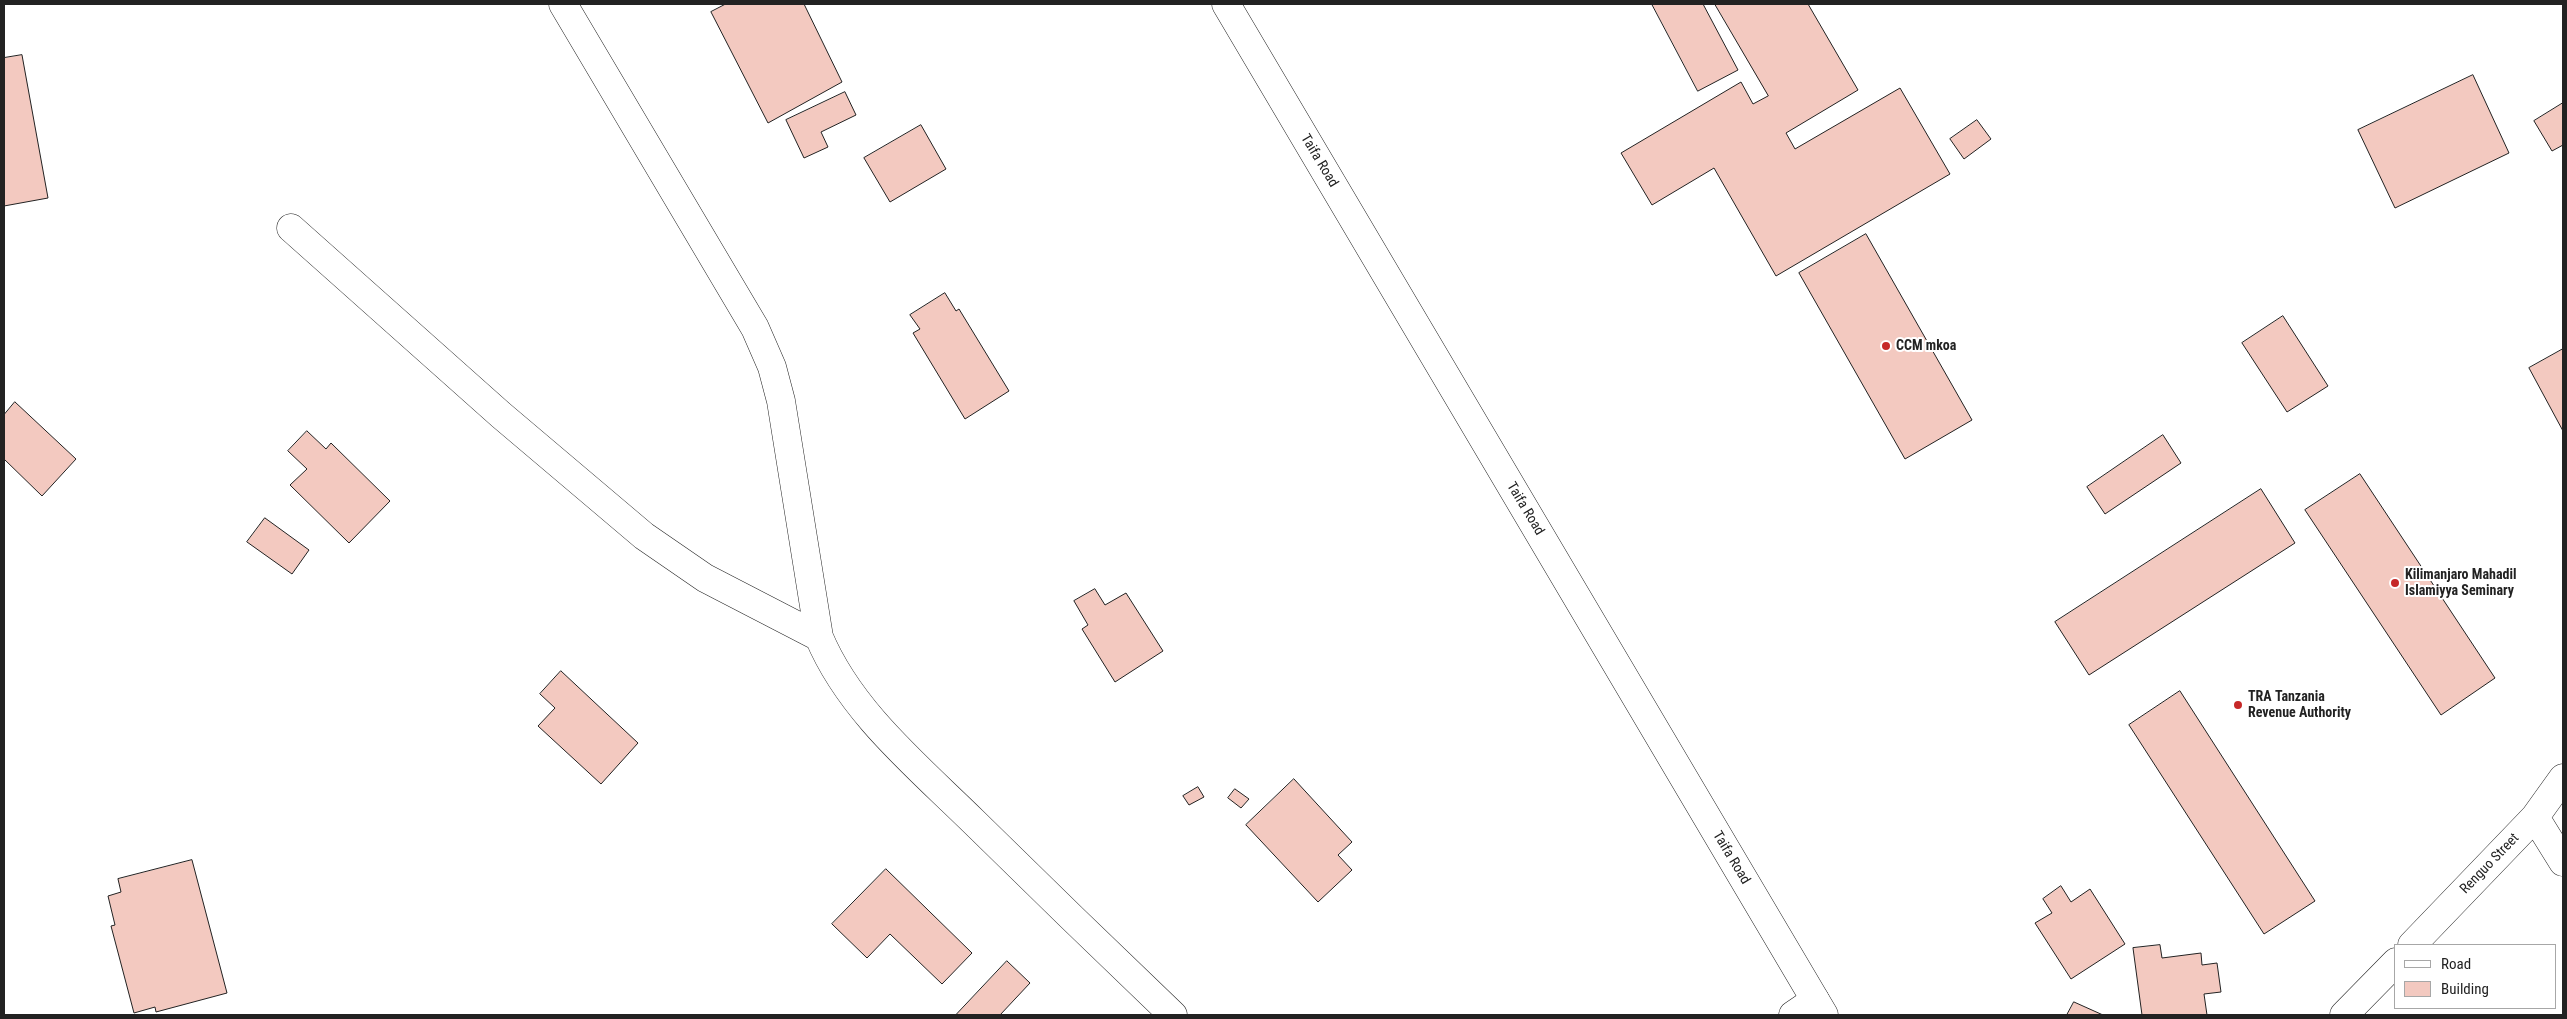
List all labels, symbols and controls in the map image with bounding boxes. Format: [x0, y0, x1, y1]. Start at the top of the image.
street label: Taifa Road [1297, 131, 1341, 191]
place label: CCM mkoa [1896, 338, 1956, 354]
marker: CCM mkoa [1880, 340, 1892, 352]
street label: Taifa Road [1503, 479, 1547, 539]
place label: Kilimanjaro Mahadil Islamiyya Seminary [2405, 567, 2517, 600]
marker: Kilimanjaro Mahadil Islamiyya Seminary [2389, 577, 2401, 589]
place label: TRA Tanzania Revenue Authority [2248, 689, 2351, 722]
marker: TRA Tanzania Revenue Authority [2232, 699, 2244, 711]
street label: Taifa Road [1709, 828, 1753, 888]
street label: Renguo Street [2457, 830, 2523, 898]
legend [2394, 944, 2557, 1009]
text: Road [2441, 955, 2471, 973]
text: Building [2441, 980, 2489, 998]

